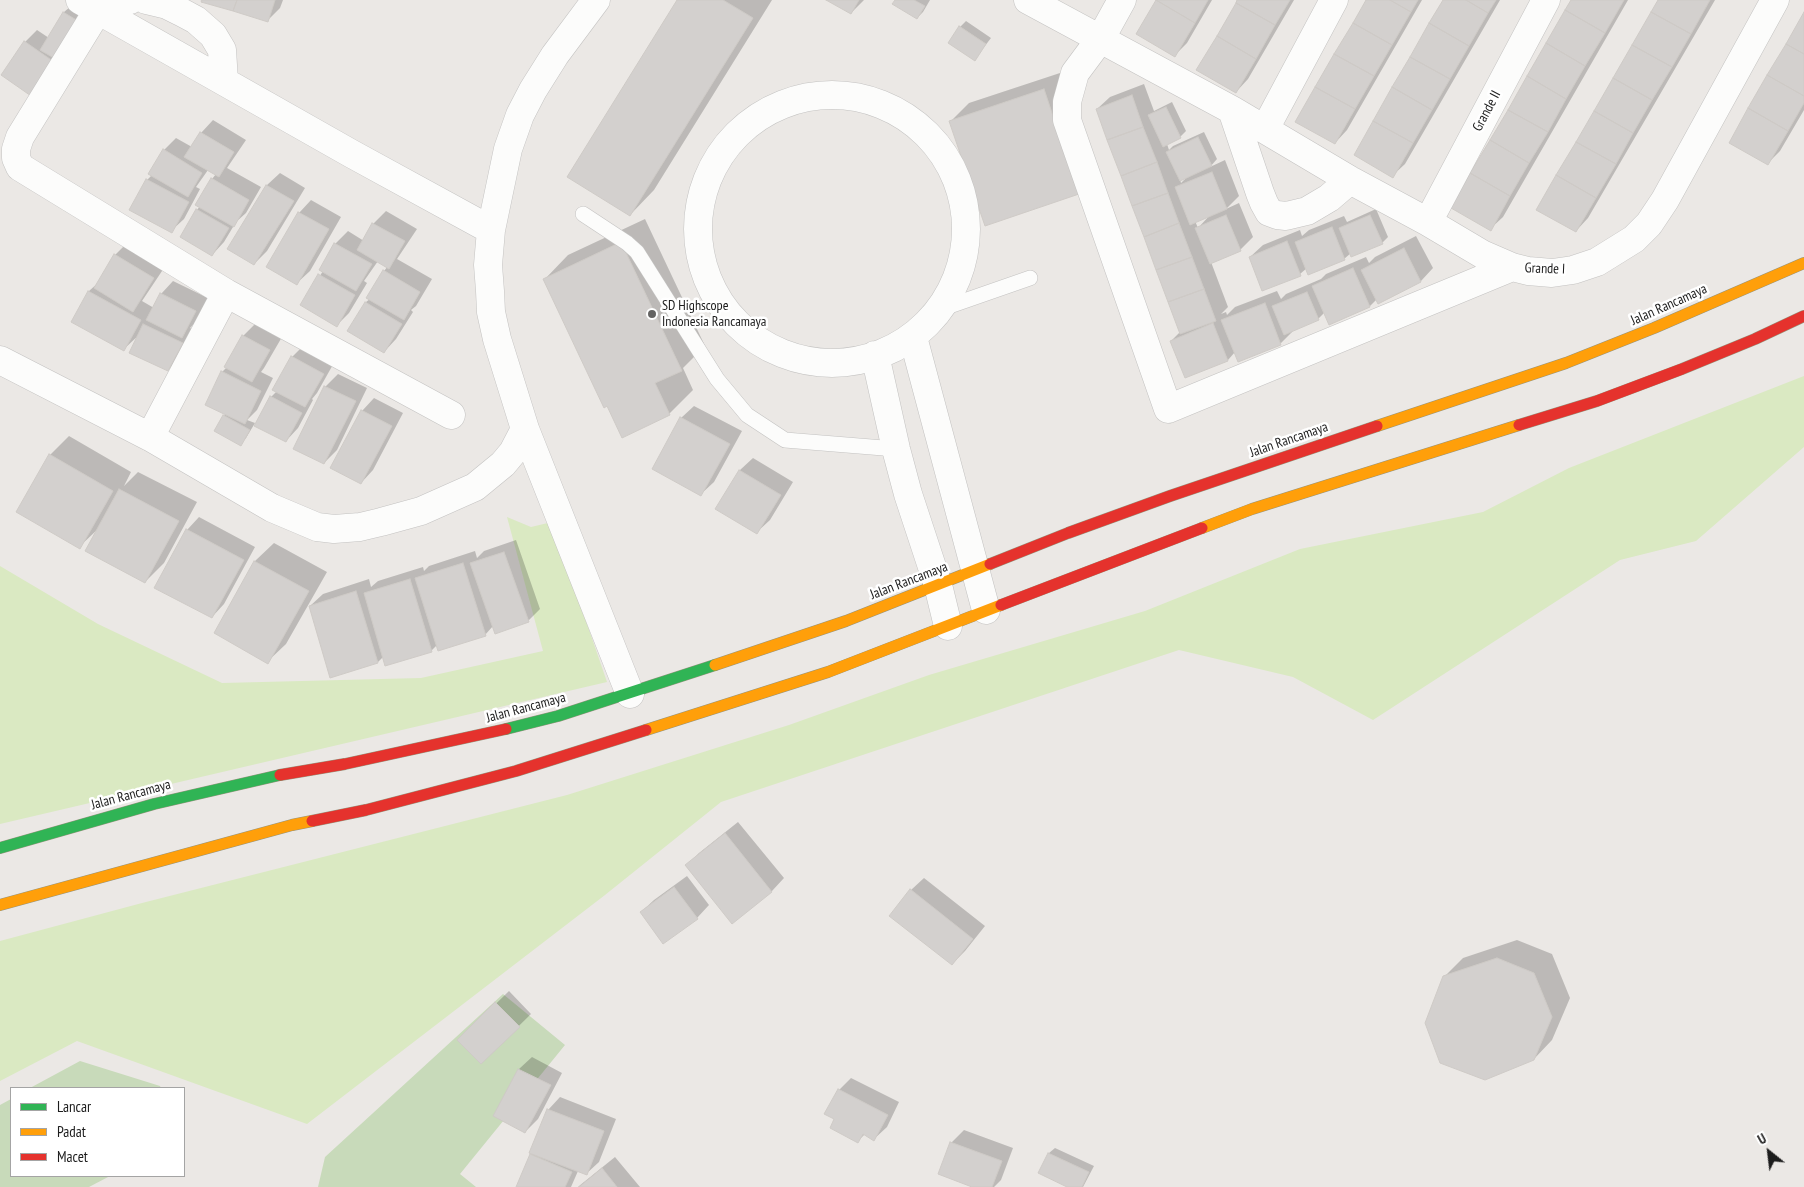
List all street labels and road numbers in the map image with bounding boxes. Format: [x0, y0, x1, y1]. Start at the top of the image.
street label: Grande II [1469, 88, 1505, 134]
street label: Grande I [1524, 260, 1566, 278]
street label: Jalan Rancamaya [1628, 281, 1710, 329]
street label: Jalan Rancamaya [1248, 419, 1330, 461]
street label: Jalan Rancamaya [868, 559, 950, 603]
street label: Jalan Rancamaya [484, 689, 568, 727]
street label: Jalan Rancamaya [89, 776, 173, 814]

